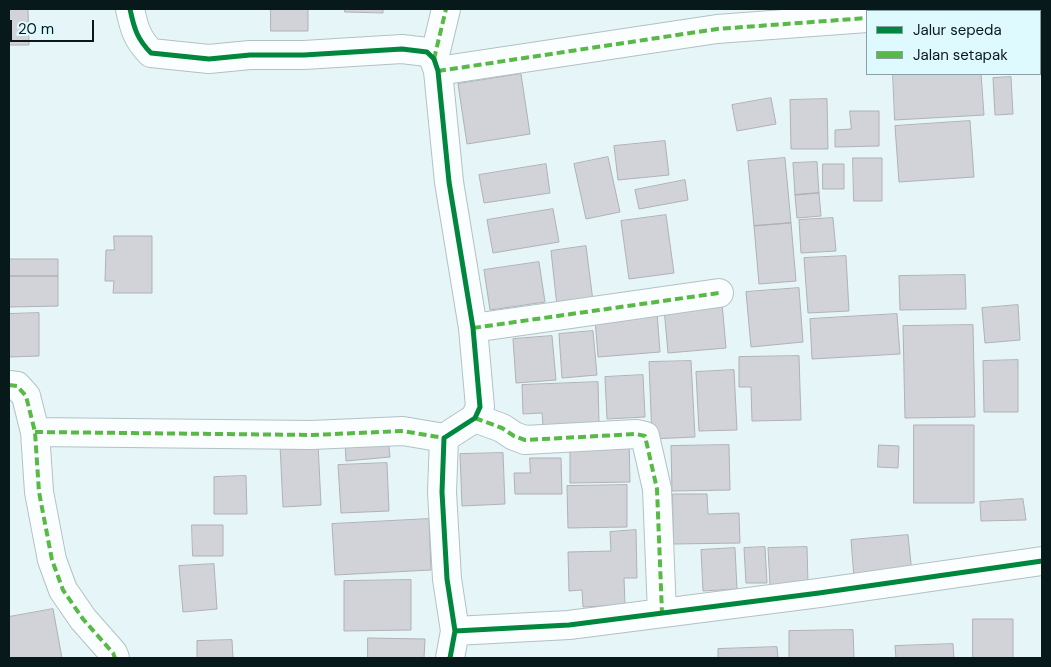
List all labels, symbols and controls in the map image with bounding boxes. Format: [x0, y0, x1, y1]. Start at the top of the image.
scale bar [12, 10, 96, 42]
legend [866, 10, 1041, 75]
text: 20 m [18, 19, 54, 39]
text: Jalur sepeda [913, 20, 1002, 40]
text: Jalan setapak [913, 45, 1008, 65]

